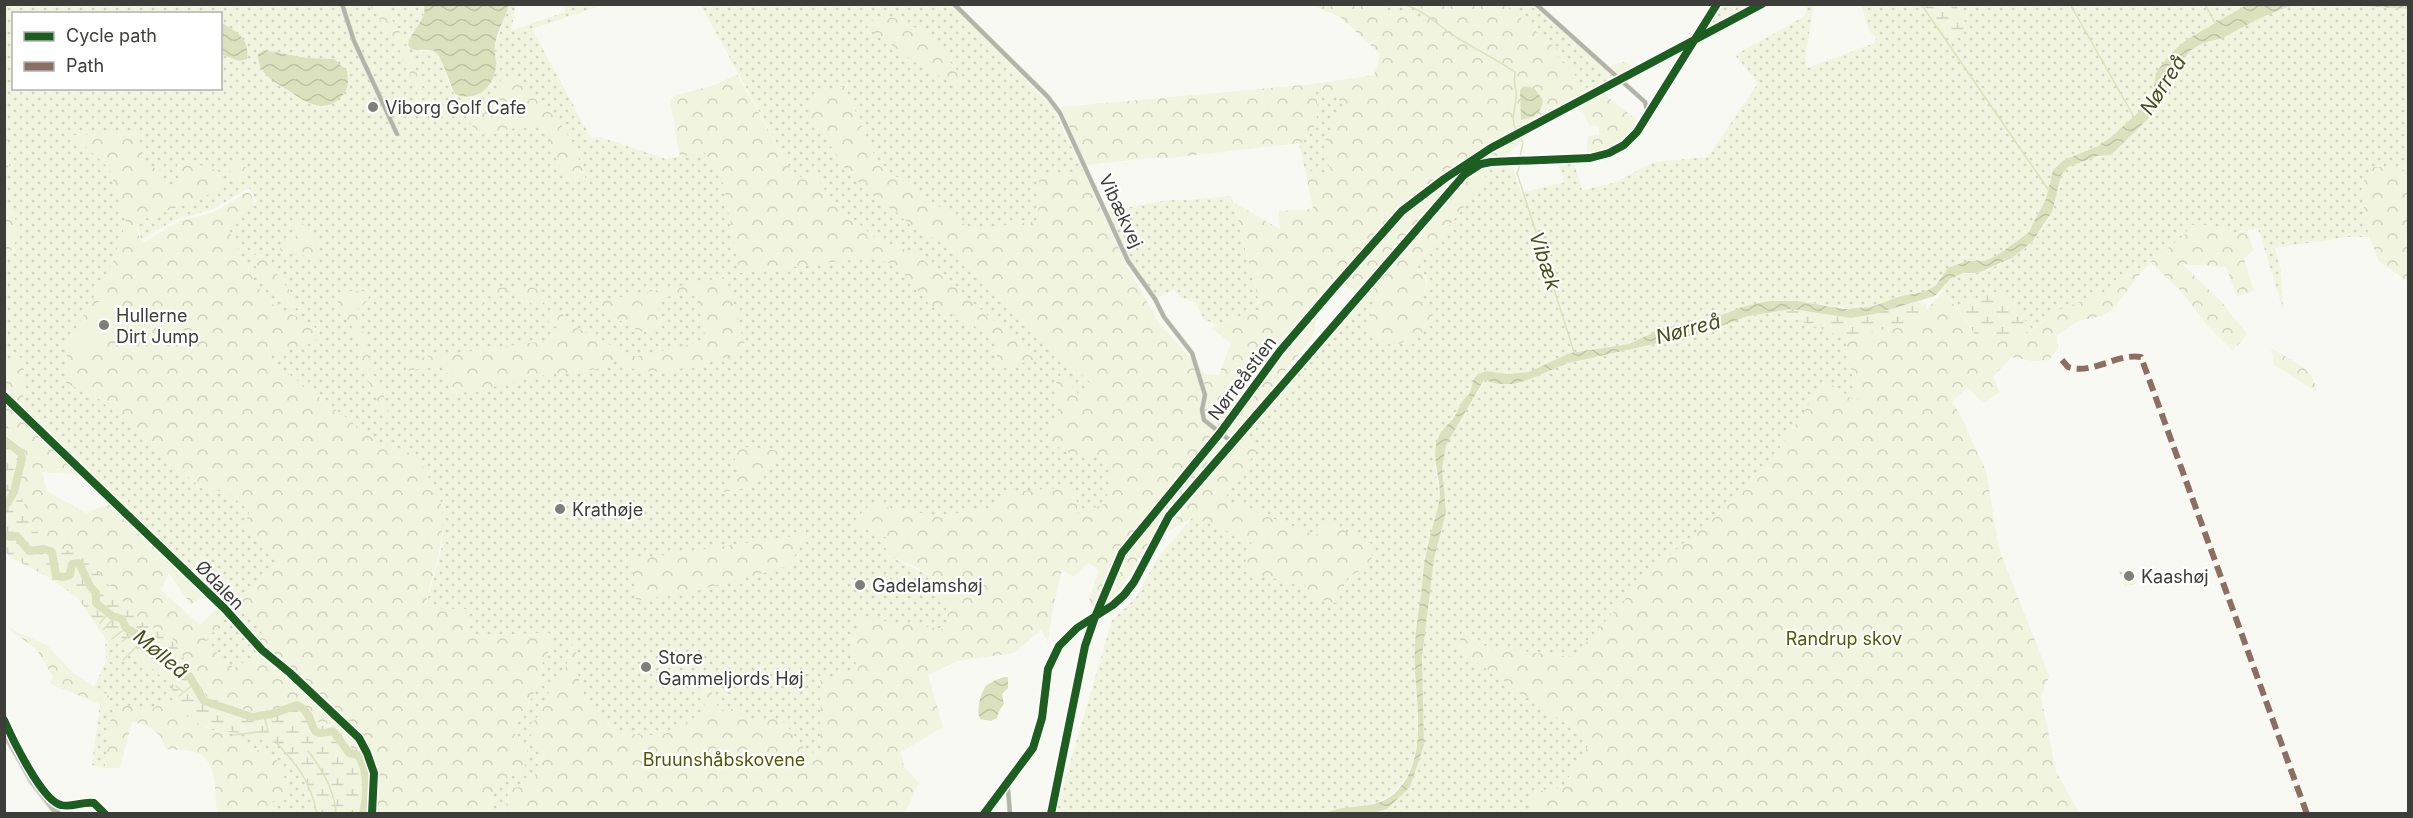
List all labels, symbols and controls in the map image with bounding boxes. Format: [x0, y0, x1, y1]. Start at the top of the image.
legend [12, 12, 222, 90]
text: Cycle path [66, 25, 157, 46]
water label: Nørreå [2135, 51, 2191, 119]
text: Path [66, 55, 104, 76]
place label: Viborg Golf Cafe [385, 97, 526, 118]
marker: Viborg Golf Cafe [366, 100, 380, 114]
street label: Vibækvej [1095, 171, 1147, 251]
water label: Vibæk [1524, 229, 1566, 294]
place label: Hullerne Dirt Jump [116, 305, 199, 347]
water label: Nørreå [1653, 309, 1723, 349]
marker: Hullerne Dirt Jump [97, 318, 111, 332]
street label: Nørreåstien [1204, 332, 1280, 424]
place label: Krathøje [572, 499, 643, 520]
marker: Krathøje [553, 502, 567, 516]
street label: Ødalen [191, 556, 249, 614]
place label: Kaashøj [2141, 566, 2209, 587]
marker: Kaashøj [2122, 569, 2136, 583]
place label: Gadelamshøj [872, 575, 983, 596]
marker: Gadelamshøj [853, 578, 867, 592]
water label: Mølleå [129, 624, 193, 684]
park label: Randrup skov [1786, 628, 1902, 649]
place label: Store Gammeljords Høj [658, 647, 804, 689]
marker: Store Gammeljords Høj [639, 660, 653, 674]
park label: Bruunshåbskovene [643, 749, 805, 770]

